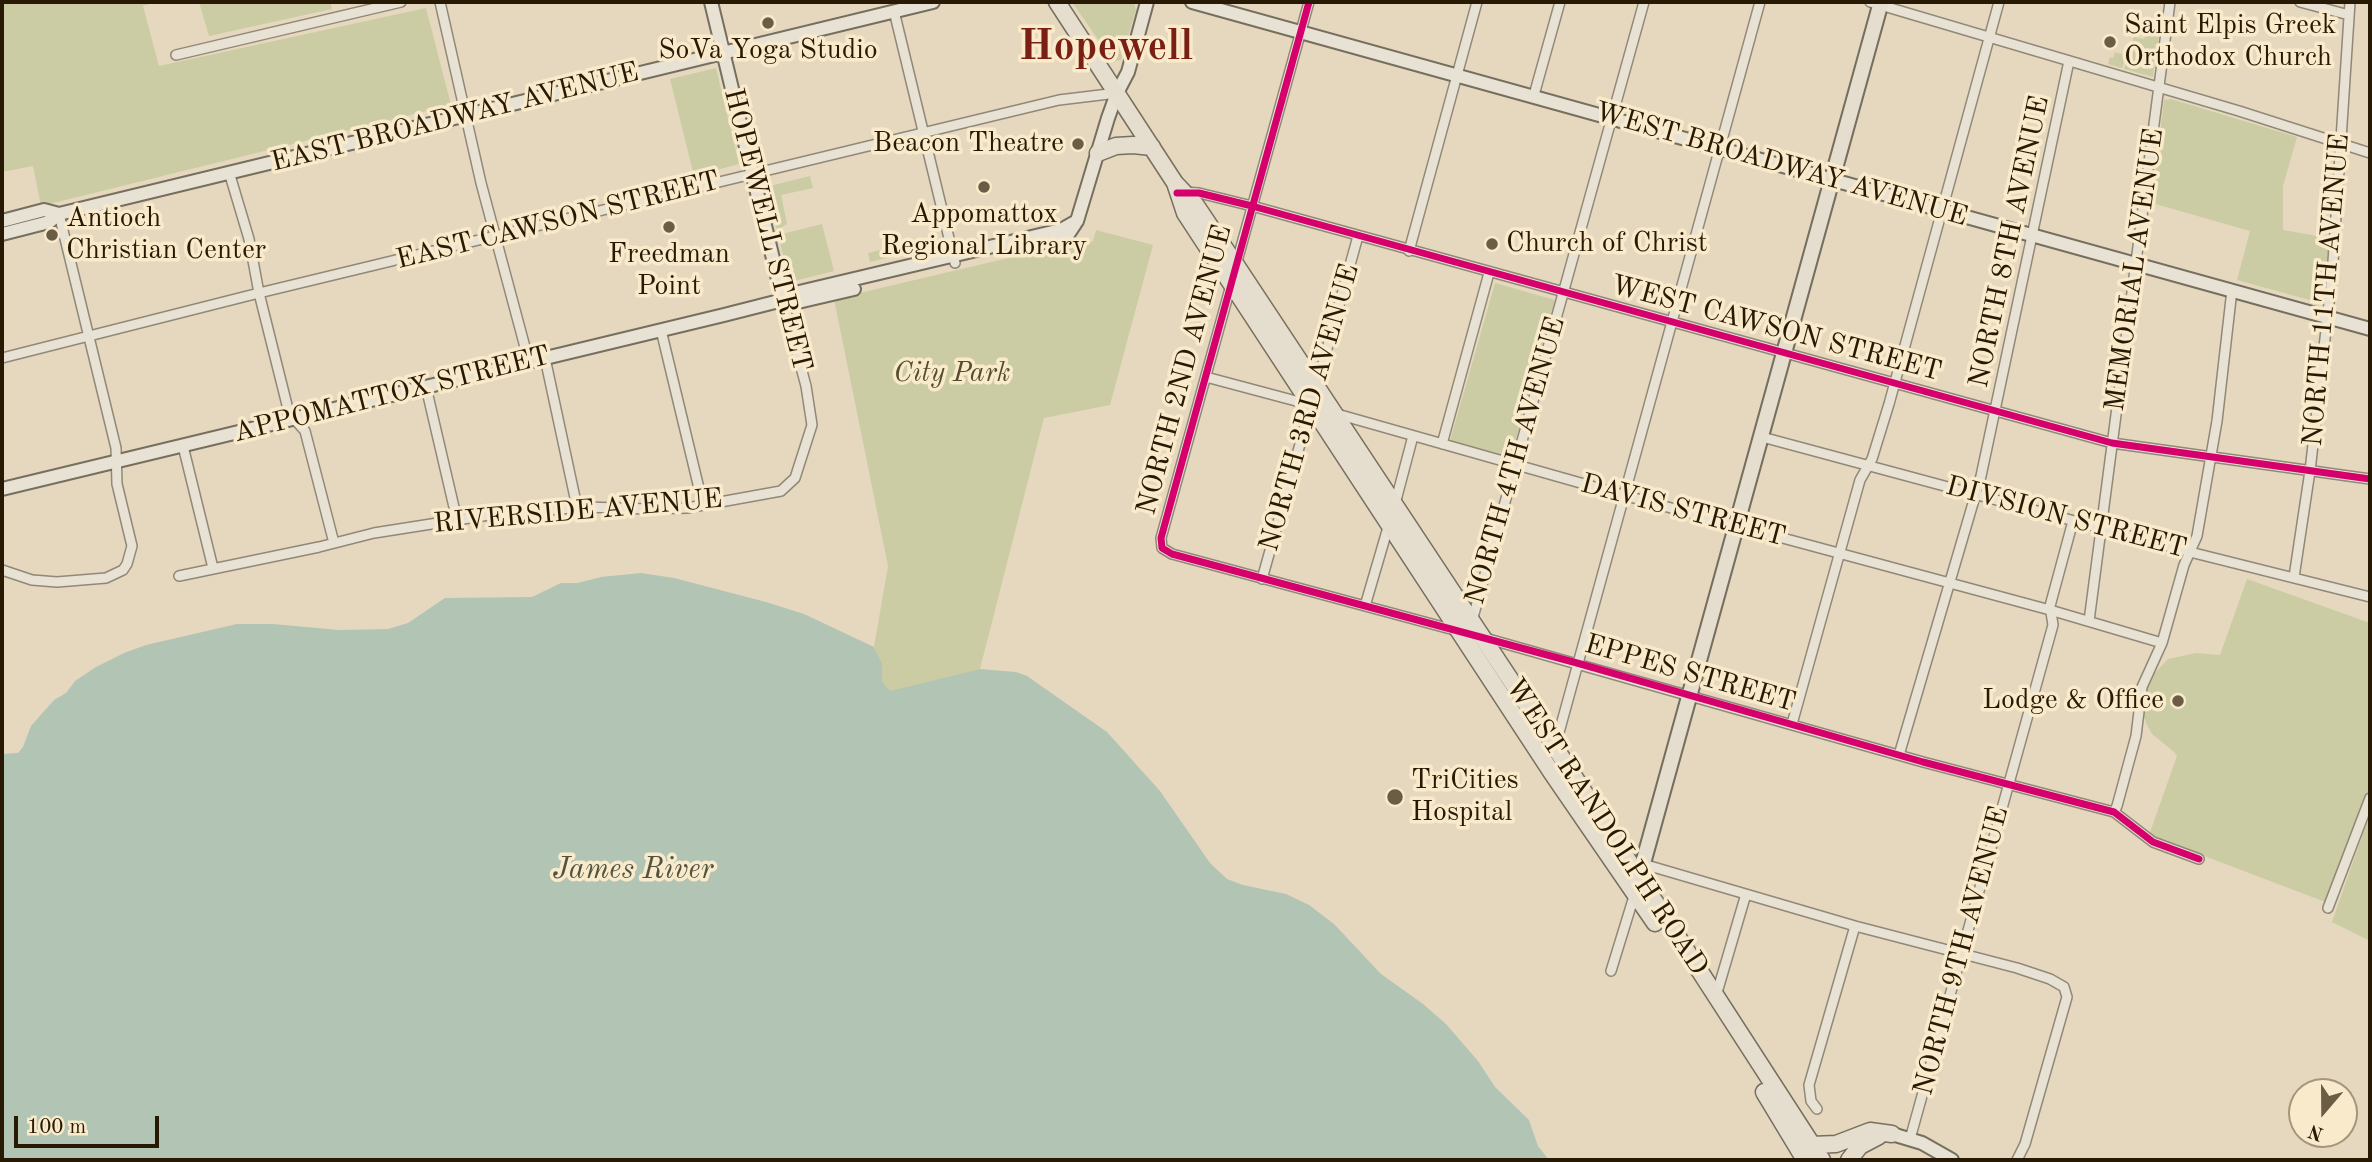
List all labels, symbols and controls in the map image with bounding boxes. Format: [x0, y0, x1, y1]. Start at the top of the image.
place label: Saint Elpis Greek Orthodox Church [2124, 9, 2336, 75]
marker: SoVa Yoga Studio [760, 15, 776, 31]
district label: Hopewell [1019, 23, 1193, 73]
place label: SoVa Yoga Studio [658, 34, 878, 68]
marker: Saint Elpis Greek Orthodox Church [2102, 34, 2118, 50]
street label: EAST BROADWAY AVENUE [268, 56, 642, 180]
street label: HOPEWELL STREET [716, 85, 818, 375]
street label: NORTH 8TH AVENUE [1963, 93, 2057, 391]
street label: WEST BROADWAY AVENUE [1591, 96, 1971, 234]
street label: MEMORIAL AVENUE [2099, 126, 2171, 414]
place label: Beacon Theatre [873, 127, 1064, 161]
street label: NORTH 11TH AVENUE [2297, 132, 2357, 448]
marker: Beacon Theatre [1070, 136, 1086, 152]
street label: EAST CAWSON STREET [393, 165, 723, 277]
marker: Appomattox Regional Library [976, 179, 992, 195]
place label: Appomattox Regional Library [881, 198, 1087, 264]
place label: Antioch Christian Center [66, 202, 266, 268]
marker: Freedman Point [661, 219, 677, 235]
street label: NORTH 2ND AVENUE [1130, 221, 1240, 519]
marker: Antioch Christian Center [44, 227, 60, 243]
place label: Church of Christ [1506, 227, 1708, 261]
marker: Church of Christ [1484, 236, 1500, 252]
place label: Freedman Point [608, 238, 730, 304]
street label: NORTH 3RD AVENUE [1253, 260, 1367, 556]
street label: WEST CAWSON STREET [1607, 269, 1945, 389]
street label: NORTH 4TH AVENUE [1459, 313, 1573, 609]
street label: APPOMATTOX STREET [230, 339, 554, 451]
park label: City Park [893, 357, 1011, 391]
street label: DAVIS STREET [1577, 468, 1789, 554]
street label: DIVSION STREET [1942, 470, 2190, 566]
street label: RIVERSIDE AVENUE [432, 483, 724, 541]
street label: EPPES STREET [1581, 628, 1799, 720]
street label: WEST RANDOLPH ROAD [1497, 672, 1715, 982]
place label: Lodge & Office [1982, 684, 2164, 718]
marker: Lodge & Office [2170, 693, 2186, 709]
place label: TriCities Hospital [1411, 764, 1519, 830]
marker: TriCities Hospital [1385, 787, 1405, 807]
street label: NORTH 9TH AVENUE [1907, 803, 2017, 1099]
water label: James River [553, 852, 713, 888]
north arrow [2288, 1078, 2358, 1148]
scale bar [18, 1102, 163, 1146]
text: 100 m [27, 1117, 86, 1138]
text: N [2306, 1120, 2326, 1143]

